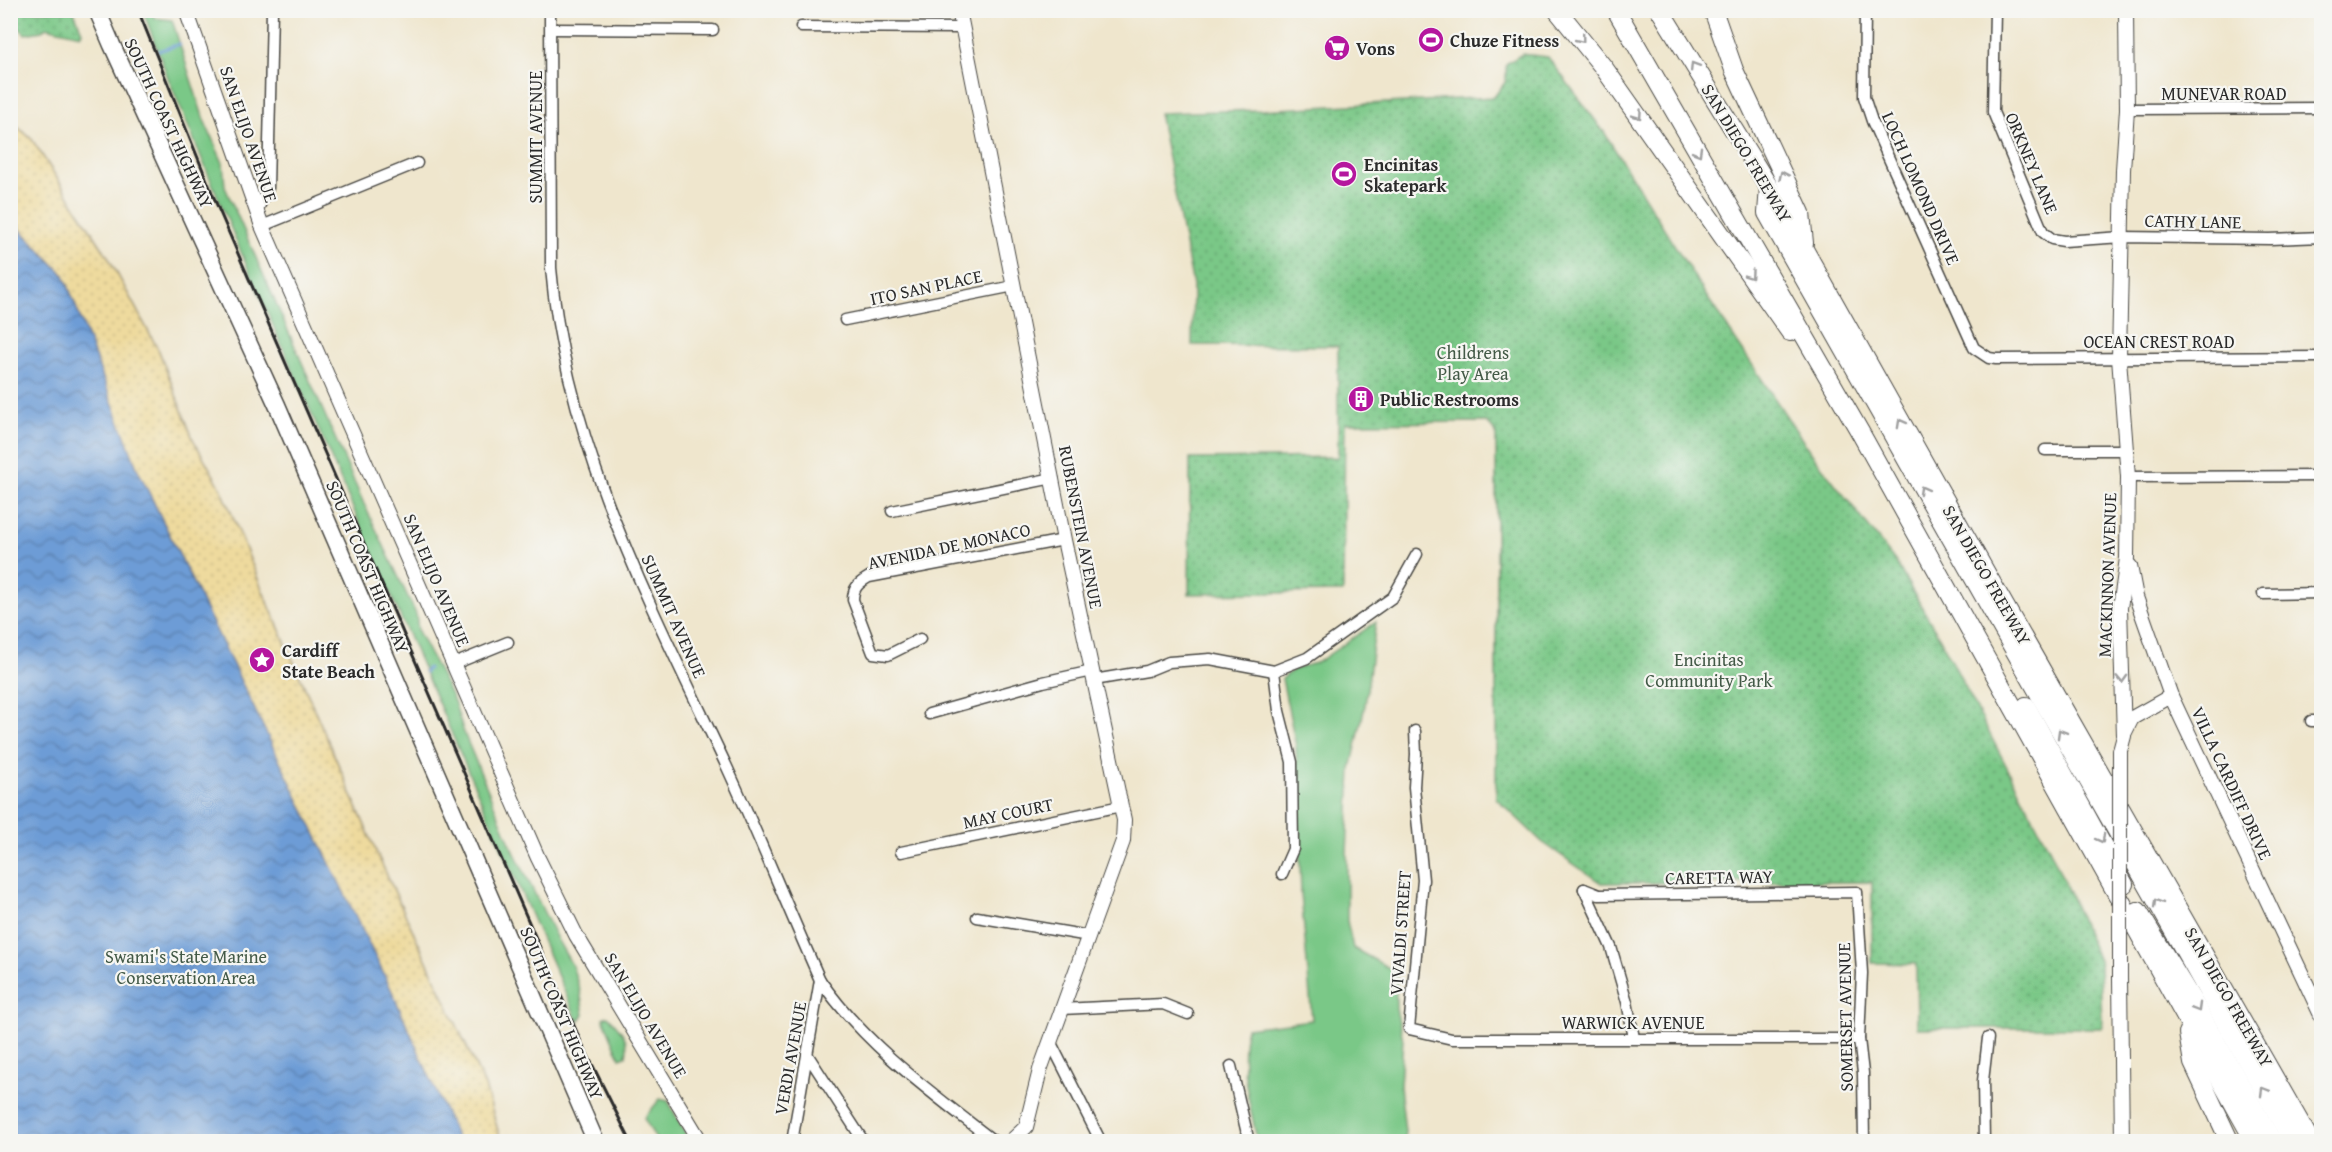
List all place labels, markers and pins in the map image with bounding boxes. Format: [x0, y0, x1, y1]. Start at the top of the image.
sports icon: Chuze Fitness [1416, 25, 1446, 55]
place label: Chuze Fitness [1450, 27, 1559, 54]
supermarket icon: Vons [1322, 33, 1352, 63]
place label: Vons [1356, 35, 1395, 62]
place label: Encinitas Skatepark [1364, 151, 1447, 199]
sports icon: Encinitas Skatepark [1329, 159, 1359, 189]
building icon: Public Restrooms [1346, 384, 1376, 414]
place label: Public Restrooms [1380, 386, 1519, 413]
place label: Cardiff State Beach [282, 637, 375, 685]
place icon: Cardiff State Beach [247, 645, 277, 675]

